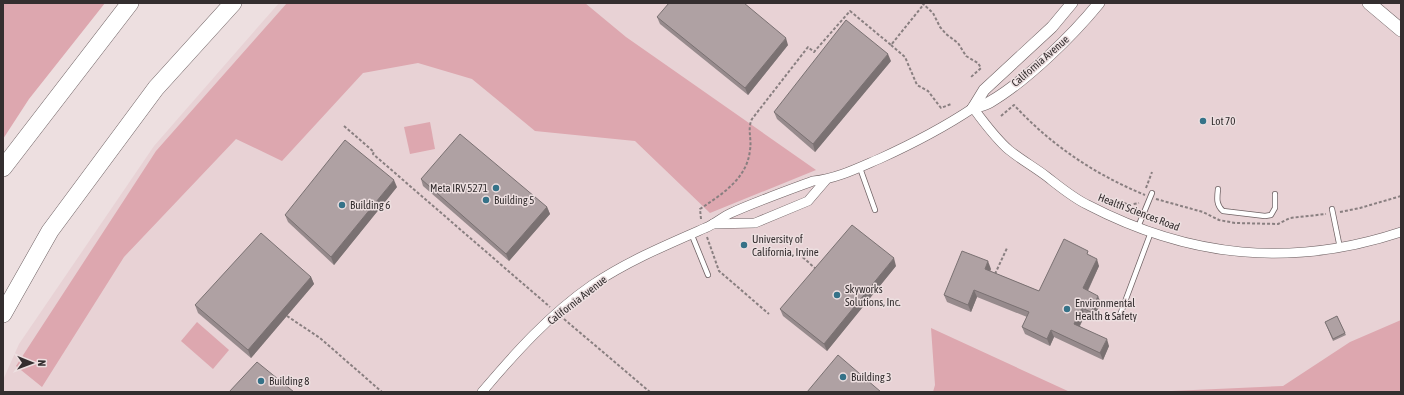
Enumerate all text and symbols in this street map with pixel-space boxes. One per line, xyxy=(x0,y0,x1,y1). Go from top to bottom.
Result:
street label: California Avenue xyxy=(1009,33,1071,89)
place label: Lot 70 xyxy=(1211,115,1235,127)
marker: Lot 70 xyxy=(1198,116,1208,126)
place label: Meta IRV 5271 xyxy=(430,182,488,194)
marker: Meta IRV 5271 xyxy=(491,183,501,193)
street label: Health Sciences Road xyxy=(1097,191,1181,233)
place label: Building 5 xyxy=(494,194,534,206)
marker: Building 5 xyxy=(481,195,491,205)
place label: Building 6 xyxy=(350,199,390,211)
marker: Building 6 xyxy=(337,200,347,210)
place label: University of California, Irvine xyxy=(752,233,819,258)
marker: University of California, Irvine xyxy=(739,240,749,250)
street label: California Avenue xyxy=(545,273,609,327)
place label: Skyworks Solutions, Inc. xyxy=(845,283,901,308)
marker: Skyworks Solutions, Inc. xyxy=(832,290,842,300)
place label: Environmental Health & Safety xyxy=(1075,297,1138,322)
marker: Environmental Health & Safety xyxy=(1062,304,1072,314)
north arrow xyxy=(12,343,52,383)
text: N xyxy=(36,360,48,367)
place label: Building 3 xyxy=(851,371,891,383)
marker: Building 3 xyxy=(838,372,848,382)
place label: Building 8 xyxy=(269,375,309,387)
marker: Building 8 xyxy=(256,376,266,386)

